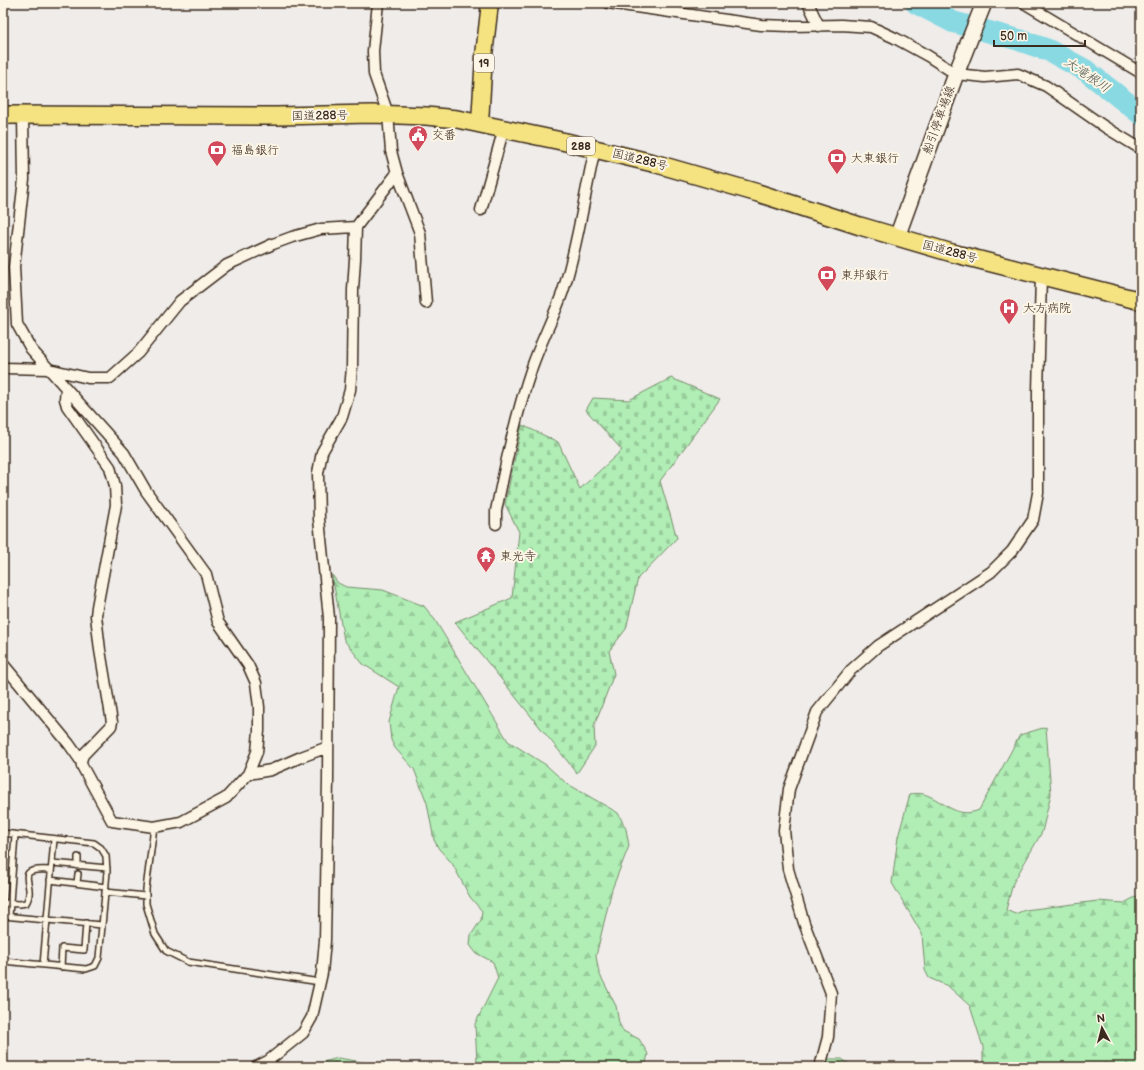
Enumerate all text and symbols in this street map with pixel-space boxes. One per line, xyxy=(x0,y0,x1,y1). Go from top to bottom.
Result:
scale bar xyxy=(994,22,1085,48)
text: 50 m xyxy=(1000,29,1027,44)
road number: 19 xyxy=(474,54,494,72)
water label: 大滝根川 xyxy=(1061,54,1113,96)
street label: 船引停車場線 xyxy=(920,84,958,156)
street label: 国道288号 xyxy=(291,108,349,124)
public building icon: 交番 xyxy=(407,124,429,152)
place label: 交番 xyxy=(432,128,456,143)
road number: 288 xyxy=(567,137,595,155)
bank icon: 福島銀行 xyxy=(206,139,228,167)
place label: 福島銀行 xyxy=(231,143,279,158)
street label: 国道288号 xyxy=(610,146,670,174)
bank icon: 大東銀行 xyxy=(826,147,848,175)
place label: 大東銀行 xyxy=(851,151,899,166)
street label: 国道288号 xyxy=(920,237,980,267)
bank icon: 東邦銀行 xyxy=(816,264,838,292)
place label: 東邦銀行 xyxy=(841,268,889,283)
hospital icon: 大方病院 xyxy=(998,297,1020,325)
place label: 大方病院 xyxy=(1023,301,1071,316)
temple icon: 東光寺 xyxy=(475,545,497,573)
place label: 東光寺 xyxy=(500,549,536,564)
north arrow xyxy=(1082,1008,1122,1048)
text: N xyxy=(1096,1012,1106,1026)

